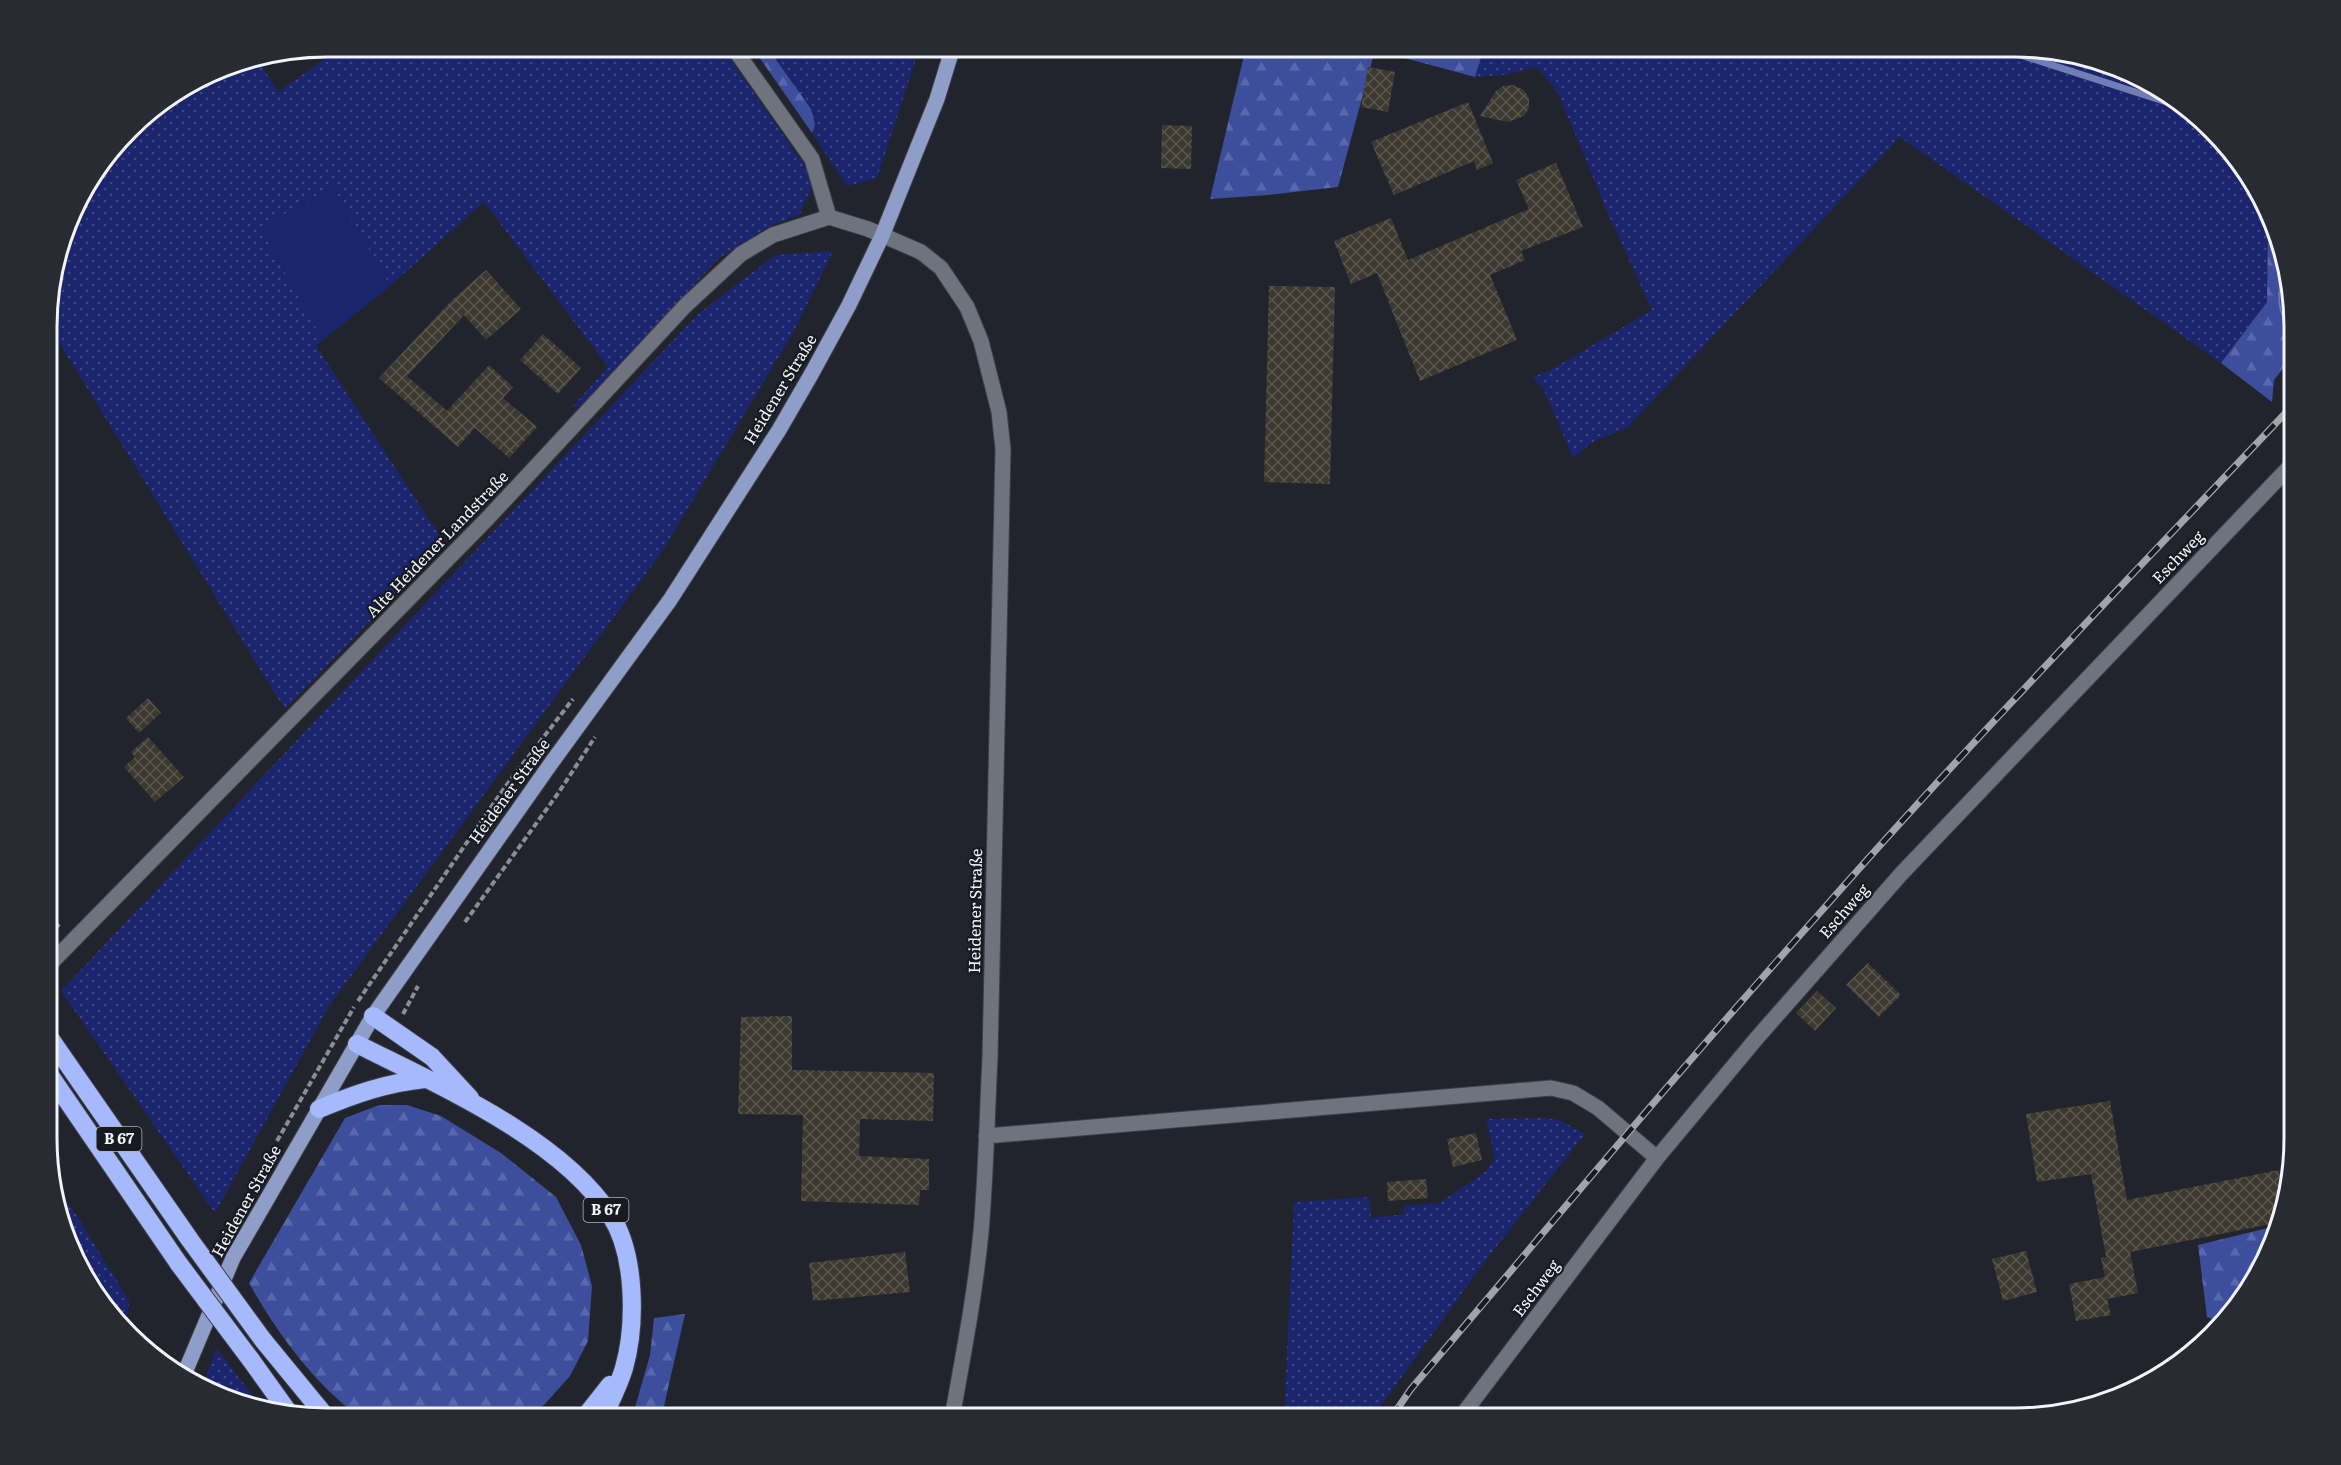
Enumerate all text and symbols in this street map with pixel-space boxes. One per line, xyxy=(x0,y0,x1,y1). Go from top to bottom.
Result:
street label: Heidener Straße xyxy=(737,329,822,448)
street label: Alte Heidener Landstraße xyxy=(359,464,513,622)
street label: Eschweg xyxy=(2146,524,2209,588)
street label: Heidener Straße xyxy=(462,733,555,848)
street label: Heidener Straße xyxy=(961,848,987,974)
street label: Eschweg xyxy=(1813,877,1874,943)
road number: B 67 xyxy=(96,1127,142,1151)
street label: Heidener Straße xyxy=(204,1140,286,1261)
road number: B 67 xyxy=(584,1198,628,1222)
street label: Eschweg xyxy=(1506,1254,1565,1321)

